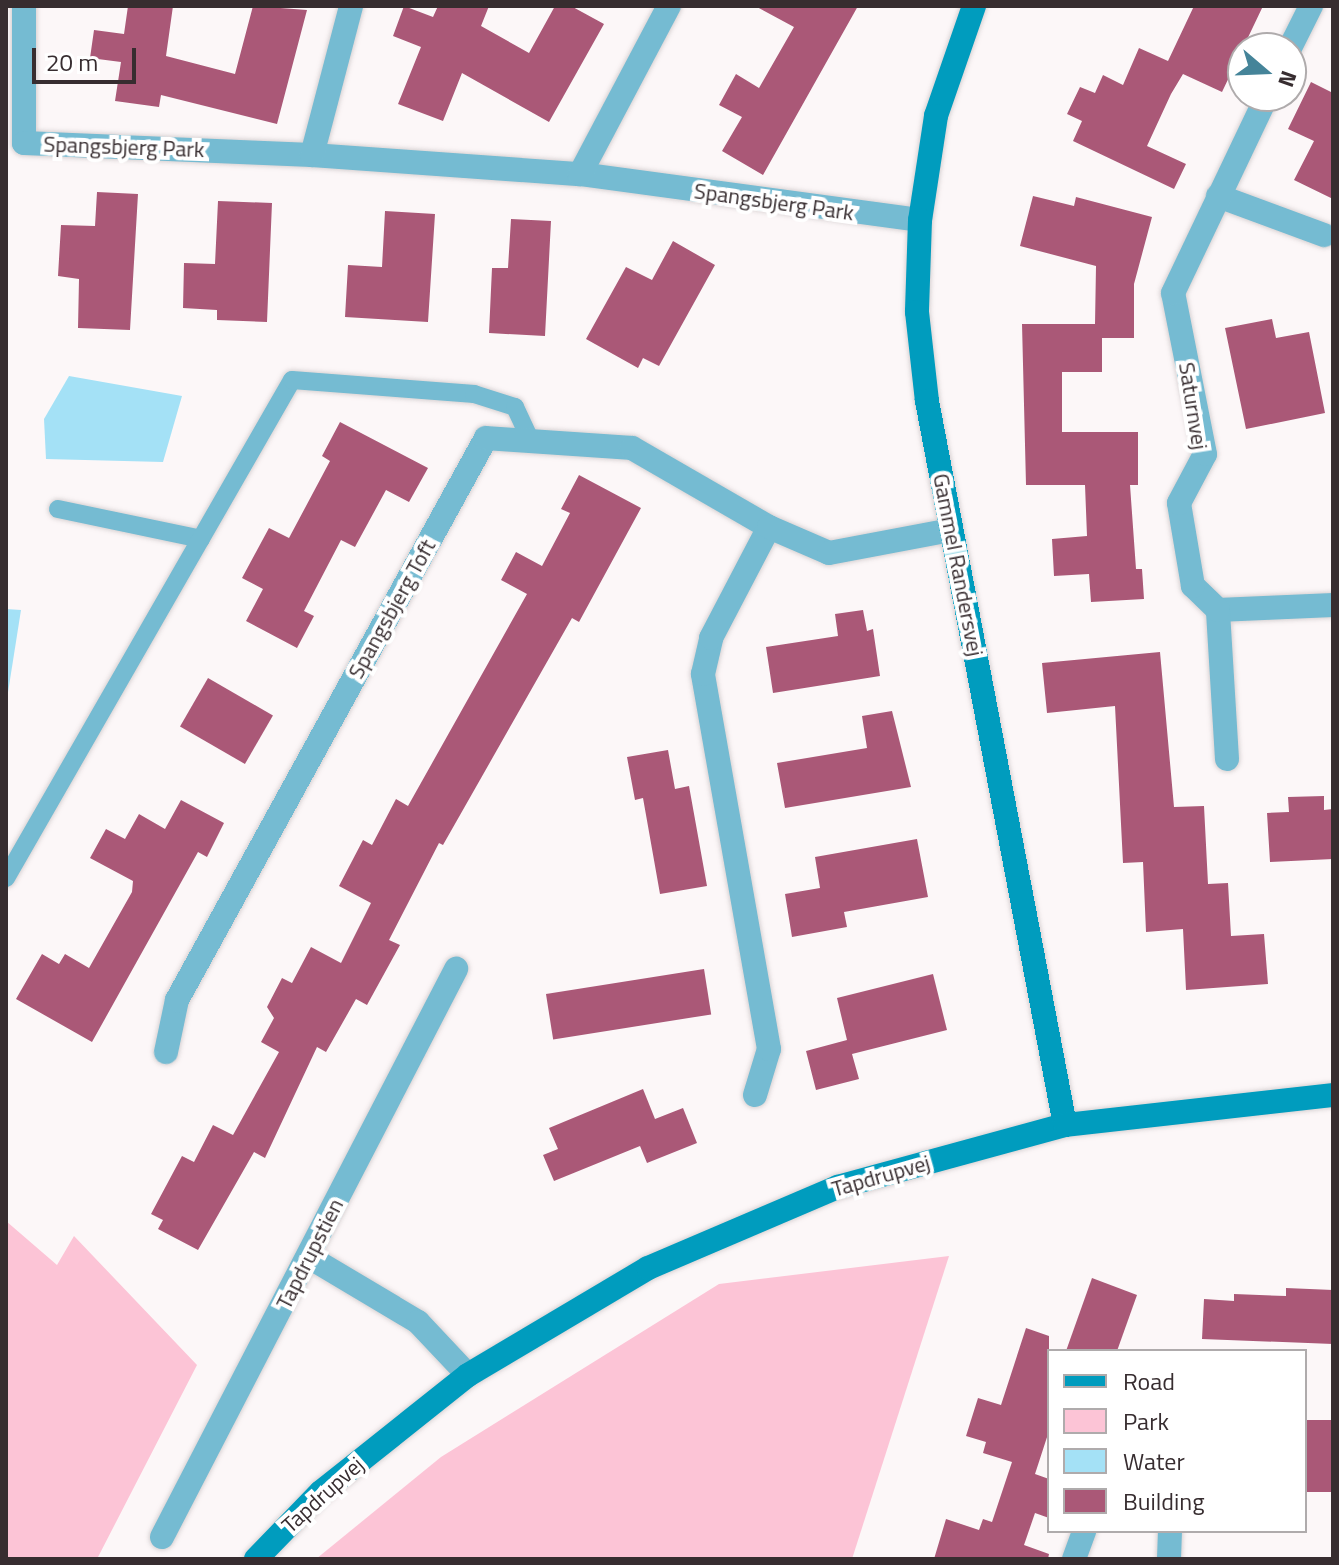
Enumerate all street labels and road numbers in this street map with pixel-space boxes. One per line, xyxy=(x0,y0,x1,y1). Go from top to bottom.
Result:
street label: Spangsbjerg Park xyxy=(43,131,205,163)
street label: Spangsbjerg Park xyxy=(692,178,856,226)
street label: Saturnvej xyxy=(1173,360,1213,452)
street label: Gammel Randersvej xyxy=(927,471,989,659)
street label: Spangsbjerg Toft xyxy=(343,535,441,683)
street label: Tapdrupvej xyxy=(829,1149,933,1203)
street label: Tapdrupstien xyxy=(271,1194,349,1314)
street label: Tapdrupvej xyxy=(277,1451,369,1539)

